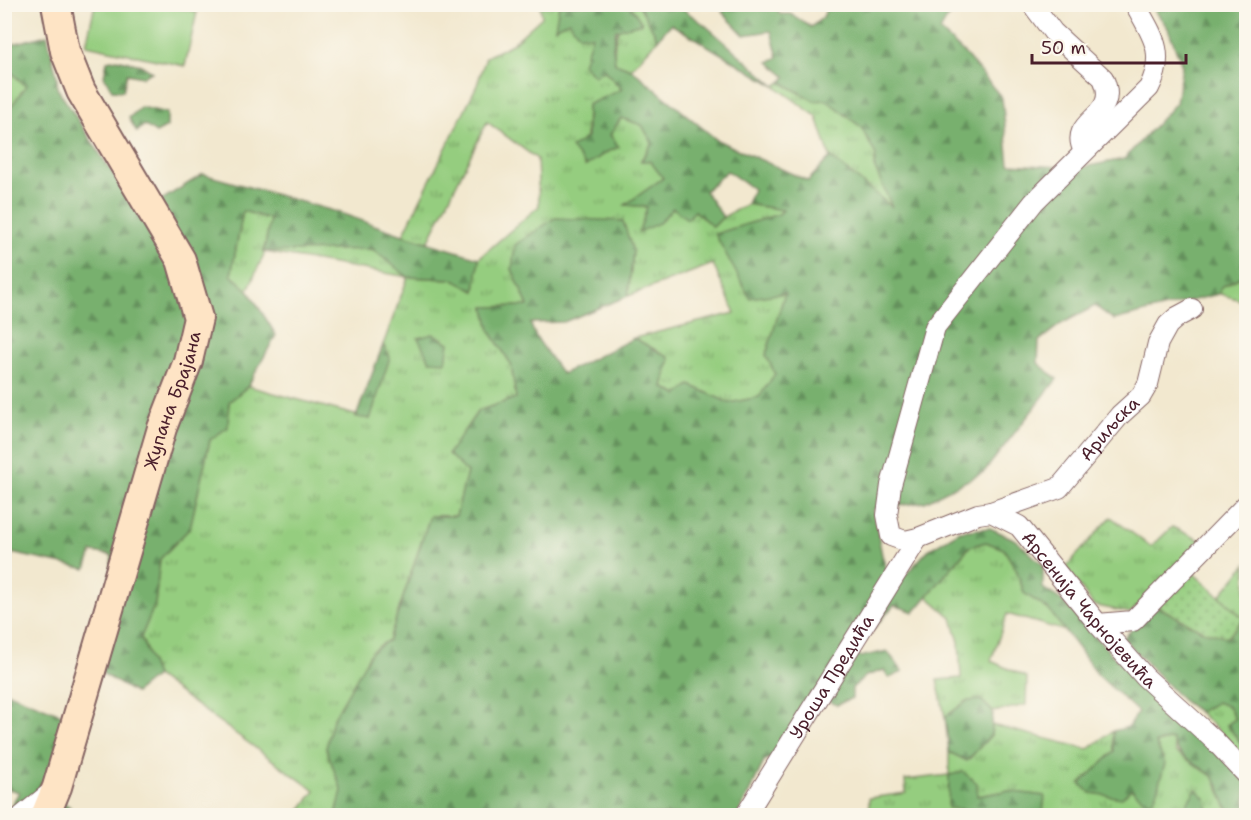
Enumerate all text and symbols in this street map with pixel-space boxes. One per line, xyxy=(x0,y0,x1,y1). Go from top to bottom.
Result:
scale bar xyxy=(1032,27,1186,65)
text: 50 m xyxy=(1041,36,1086,60)
street label: Жупана Брајана xyxy=(138,329,207,473)
street label: Ариљска xyxy=(1074,391,1145,466)
street label: Арсенија Чарнојевића xyxy=(1016,526,1162,694)
street label: Уроша Предића xyxy=(784,610,879,743)

